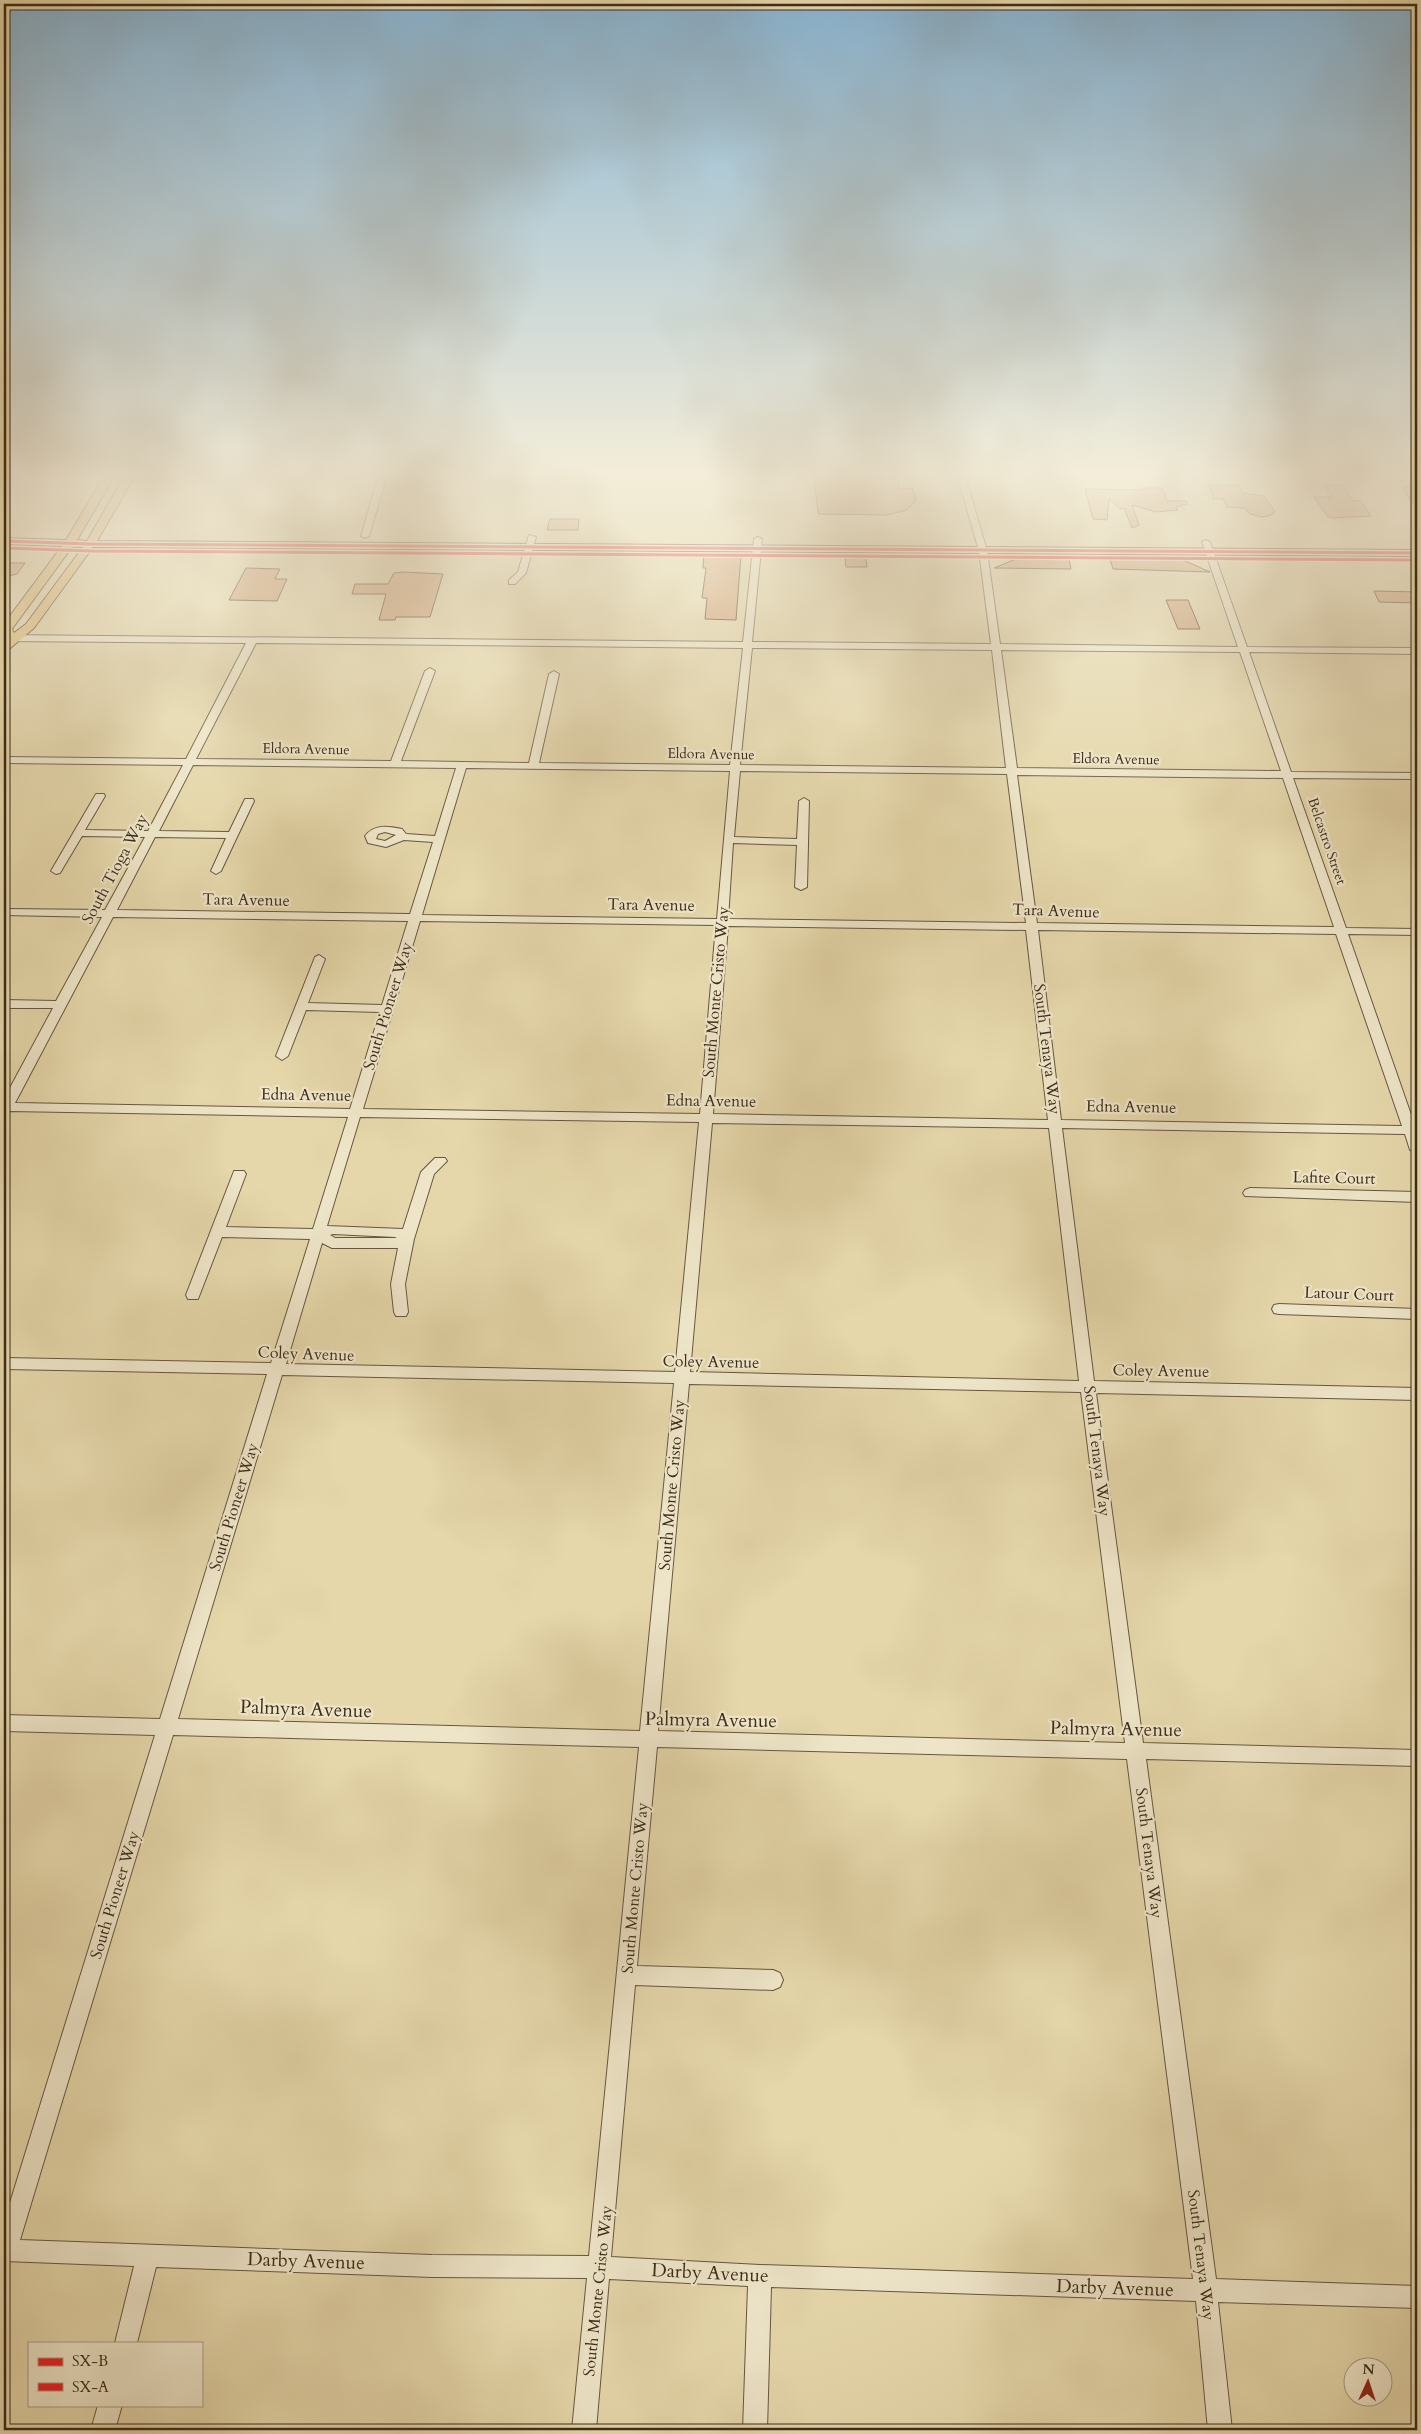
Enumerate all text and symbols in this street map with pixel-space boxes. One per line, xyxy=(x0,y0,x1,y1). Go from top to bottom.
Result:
street label: Eldora Avenue xyxy=(262,739,350,759)
street label: Eldora Avenue xyxy=(667,744,755,764)
street label: Eldora Avenue xyxy=(1072,749,1160,769)
street label: Belcastro Street xyxy=(1303,795,1351,888)
street label: South Tioga Way xyxy=(77,810,154,928)
street label: Tara Avenue xyxy=(202,888,290,912)
street label: Tara Avenue xyxy=(607,893,695,917)
street label: Tara Avenue xyxy=(1012,898,1100,924)
street label: South Monte Cristo Way xyxy=(698,905,734,1079)
street label: South Pioneer Way xyxy=(358,939,418,1073)
street label: South Tenaya Way xyxy=(1028,983,1066,1116)
street label: Edna Avenue xyxy=(261,1083,351,1107)
street label: Edna Avenue xyxy=(666,1089,756,1113)
street label: Edna Avenue xyxy=(1086,1095,1176,1119)
street label: Lafite Court xyxy=(1292,1166,1376,1190)
street label: Latour Court xyxy=(1304,1281,1394,1307)
street label: Coley Avenue xyxy=(257,1341,355,1367)
street label: Coley Avenue xyxy=(662,1350,760,1374)
street label: Coley Avenue xyxy=(1112,1359,1210,1383)
street label: South Tenaya Way xyxy=(1078,1385,1116,1518)
street label: South Monte Cristo Way xyxy=(654,1398,690,1572)
street label: South Pioneer Way xyxy=(204,1440,264,1574)
street label: Palmyra Avenue xyxy=(239,1694,373,1724)
street label: Palmyra Avenue xyxy=(645,1706,777,1734)
street label: Palmyra Avenue xyxy=(1050,1715,1182,1743)
street label: South Tenaya Way xyxy=(1130,1787,1168,1920)
street label: South Monte Cristo Way xyxy=(617,1801,653,1975)
street label: South Pioneer Way xyxy=(85,1828,145,1962)
street label: South Tenaya Way xyxy=(1182,2189,1220,2322)
street label: South Monte Cristo Way xyxy=(578,2204,618,2378)
street label: Darby Avenue xyxy=(247,2246,365,2276)
street label: Darby Avenue xyxy=(651,2257,769,2289)
street label: Darby Avenue xyxy=(1056,2273,1174,2303)
legend xyxy=(28,2342,202,2406)
text: SX-B xyxy=(72,2351,108,2371)
north arrow xyxy=(1344,2356,1394,2406)
text: N xyxy=(1362,2360,1375,2379)
text: SX-A xyxy=(72,2377,109,2397)

